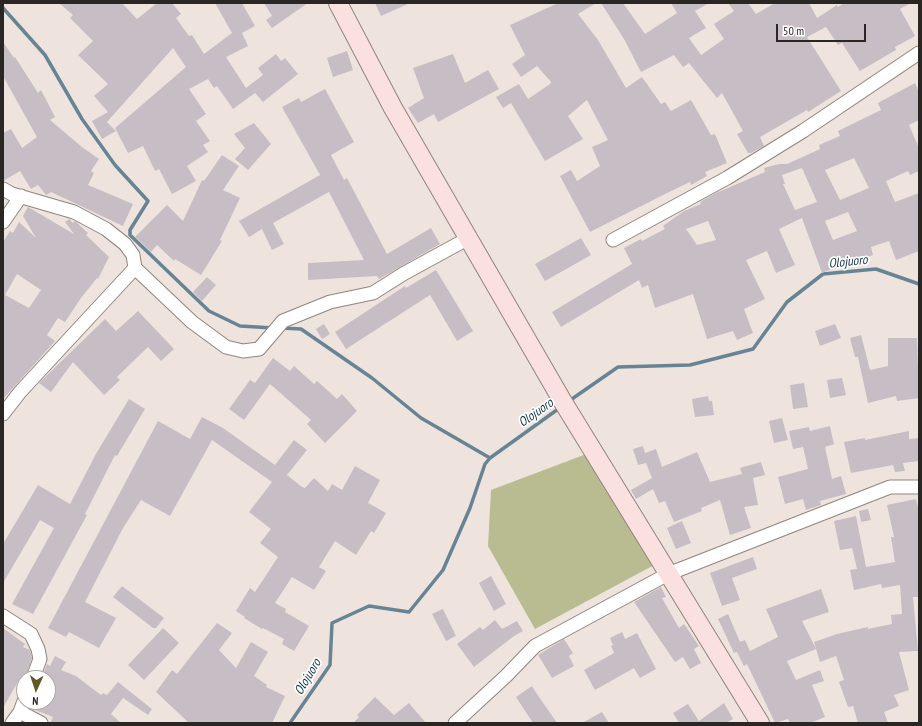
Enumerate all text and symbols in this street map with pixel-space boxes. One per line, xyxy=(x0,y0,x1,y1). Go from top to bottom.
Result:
scale bar xyxy=(778,16,868,42)
text: 50 m xyxy=(783,23,804,38)
water label: Olojuoro xyxy=(828,252,868,272)
water label: Olojuoro xyxy=(516,395,556,431)
water label: Olojuoro xyxy=(291,656,325,698)
north arrow xyxy=(16,670,56,710)
text: N xyxy=(32,694,39,708)

